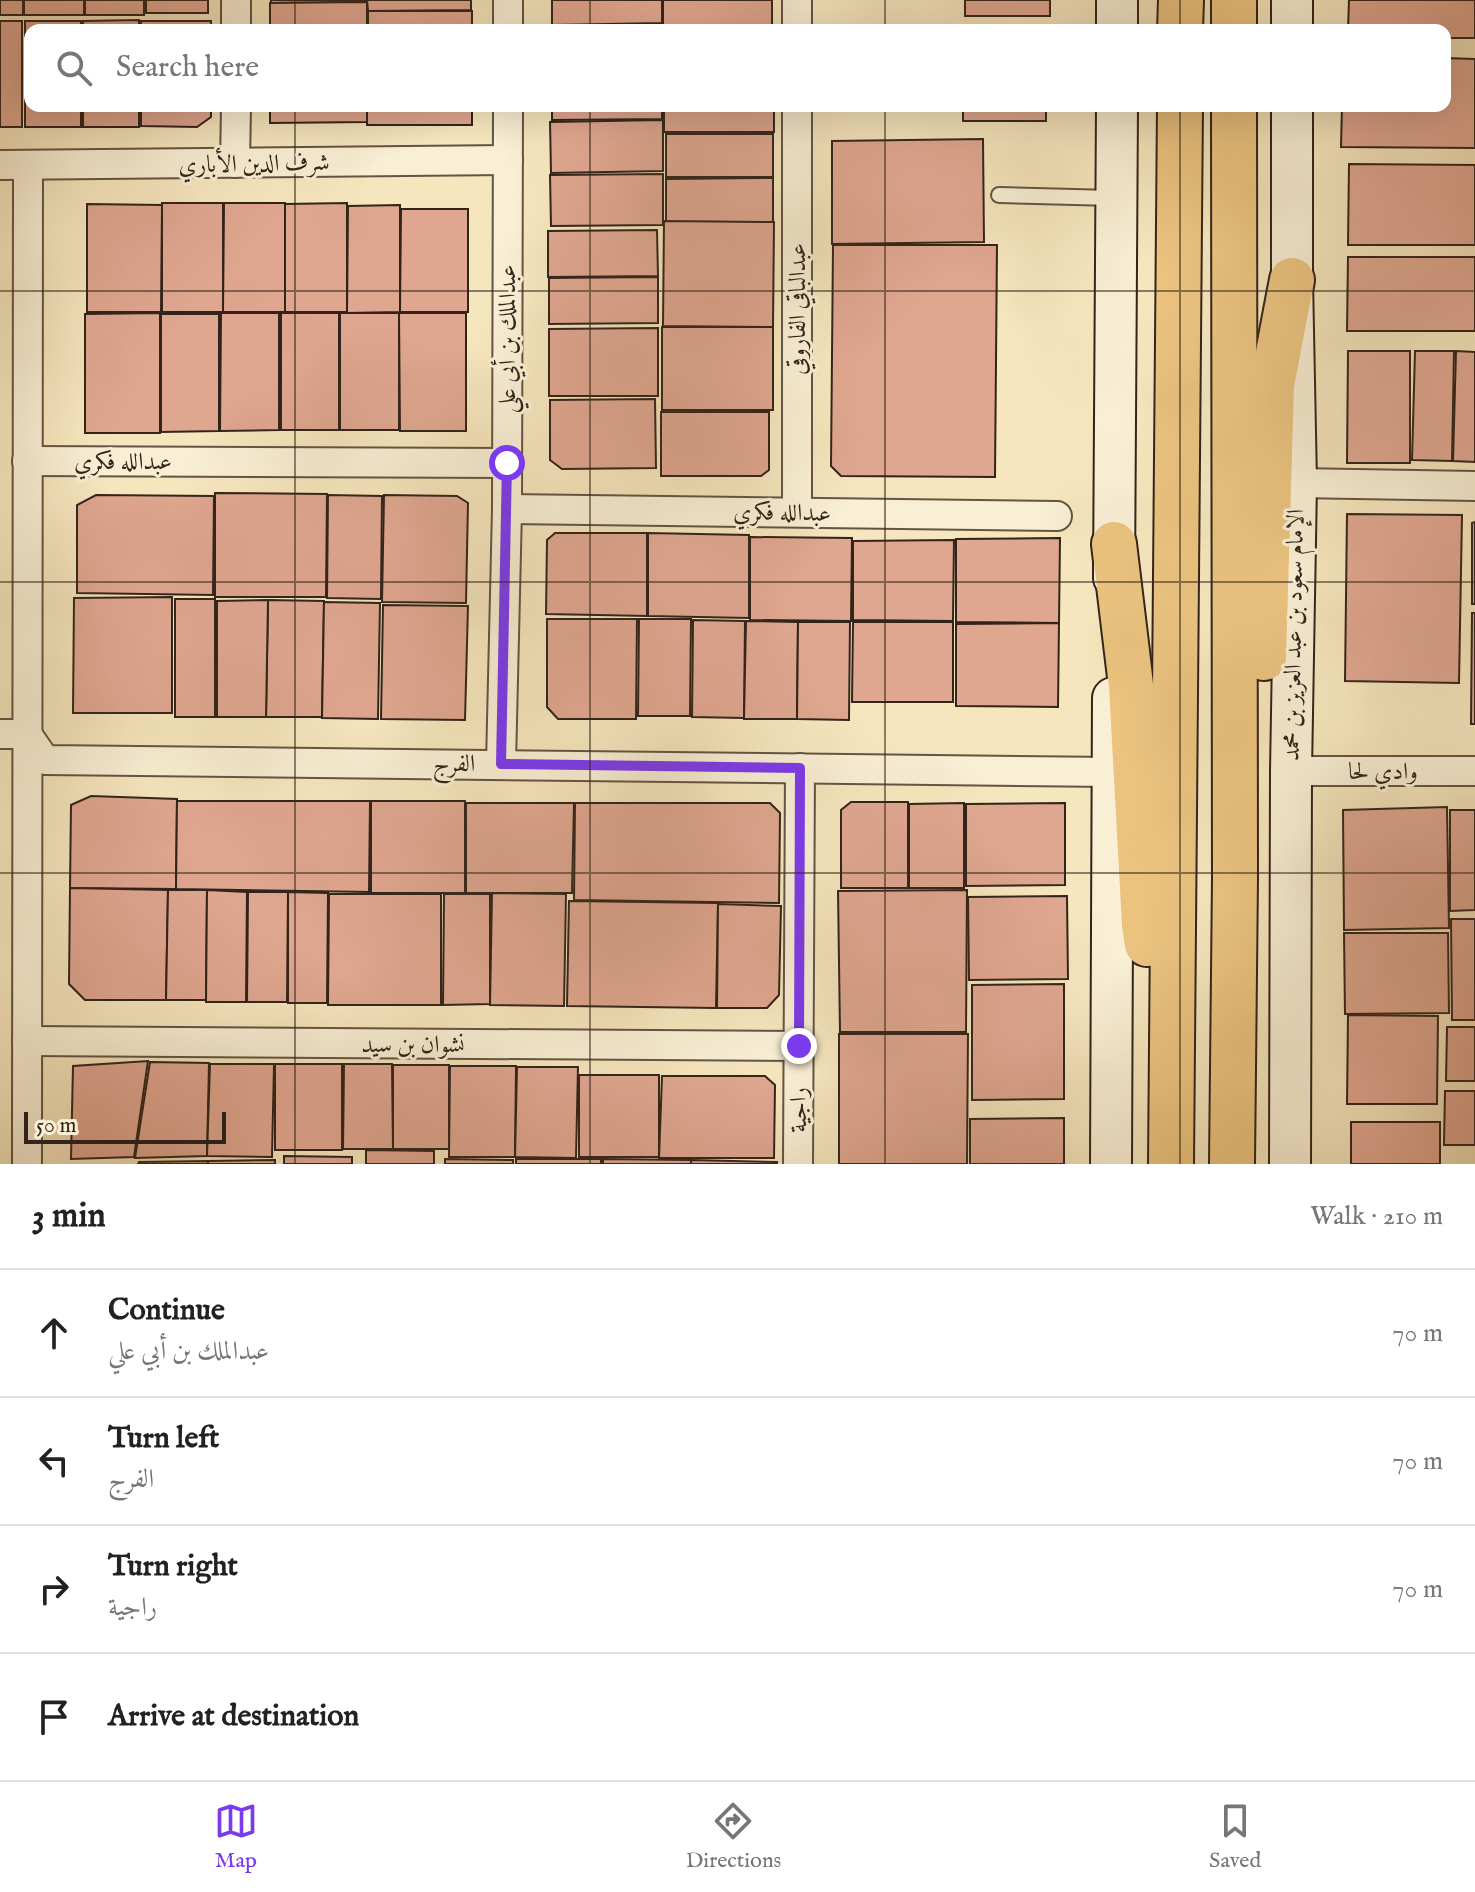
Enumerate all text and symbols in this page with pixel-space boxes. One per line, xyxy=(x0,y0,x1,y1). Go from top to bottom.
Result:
search box xyxy=(24,24,1451,112)
icon: search xyxy=(52,46,96,90)
text: Search here xyxy=(116,49,259,87)
street label: شرف الدين الأباري xyxy=(178,146,330,183)
street label: عبدالباقي الفاروقي xyxy=(783,243,816,375)
street label: عبدالملك بن أبي علي xyxy=(490,265,530,413)
route start xyxy=(489,445,525,481)
street label: عبدالله فكري xyxy=(74,447,172,480)
street label: عبدالله فكري xyxy=(733,497,831,532)
street label: الإمام سعود بن عبد العزيز بن محمد xyxy=(1277,509,1316,762)
street label: الفرج xyxy=(433,749,475,784)
street label: وادي لحا xyxy=(1348,757,1418,790)
route end xyxy=(781,1028,817,1064)
street label: نشوان بن سيد xyxy=(361,1030,465,1061)
street label: راجية xyxy=(784,1087,815,1133)
scale bar xyxy=(24,1108,226,1144)
text: 50 m xyxy=(36,1112,77,1140)
text: 3 min xyxy=(32,1195,106,1238)
text: Walk · 210 m xyxy=(1310,1200,1443,1233)
text: Continue xyxy=(108,1292,225,1330)
icon: ahead xyxy=(32,1311,76,1355)
text: 70 m xyxy=(1392,1317,1443,1350)
text: عبدالملك بن أبي علي xyxy=(108,1335,269,1368)
text: Turn left xyxy=(108,1420,219,1458)
icon: left xyxy=(32,1439,76,1483)
text: 70 m xyxy=(1392,1445,1443,1478)
text: الفرج xyxy=(108,1463,154,1496)
text: Turn right xyxy=(108,1548,238,1586)
icon: right xyxy=(32,1567,76,1611)
text: 70 m xyxy=(1392,1573,1443,1606)
text: راجية xyxy=(108,1591,157,1624)
icon: arrive xyxy=(32,1695,76,1739)
text: Arrive at destination xyxy=(108,1698,359,1736)
tab: Map xyxy=(214,1799,258,1875)
tab: Directions xyxy=(686,1799,781,1875)
tab: Saved xyxy=(1209,1799,1261,1875)

